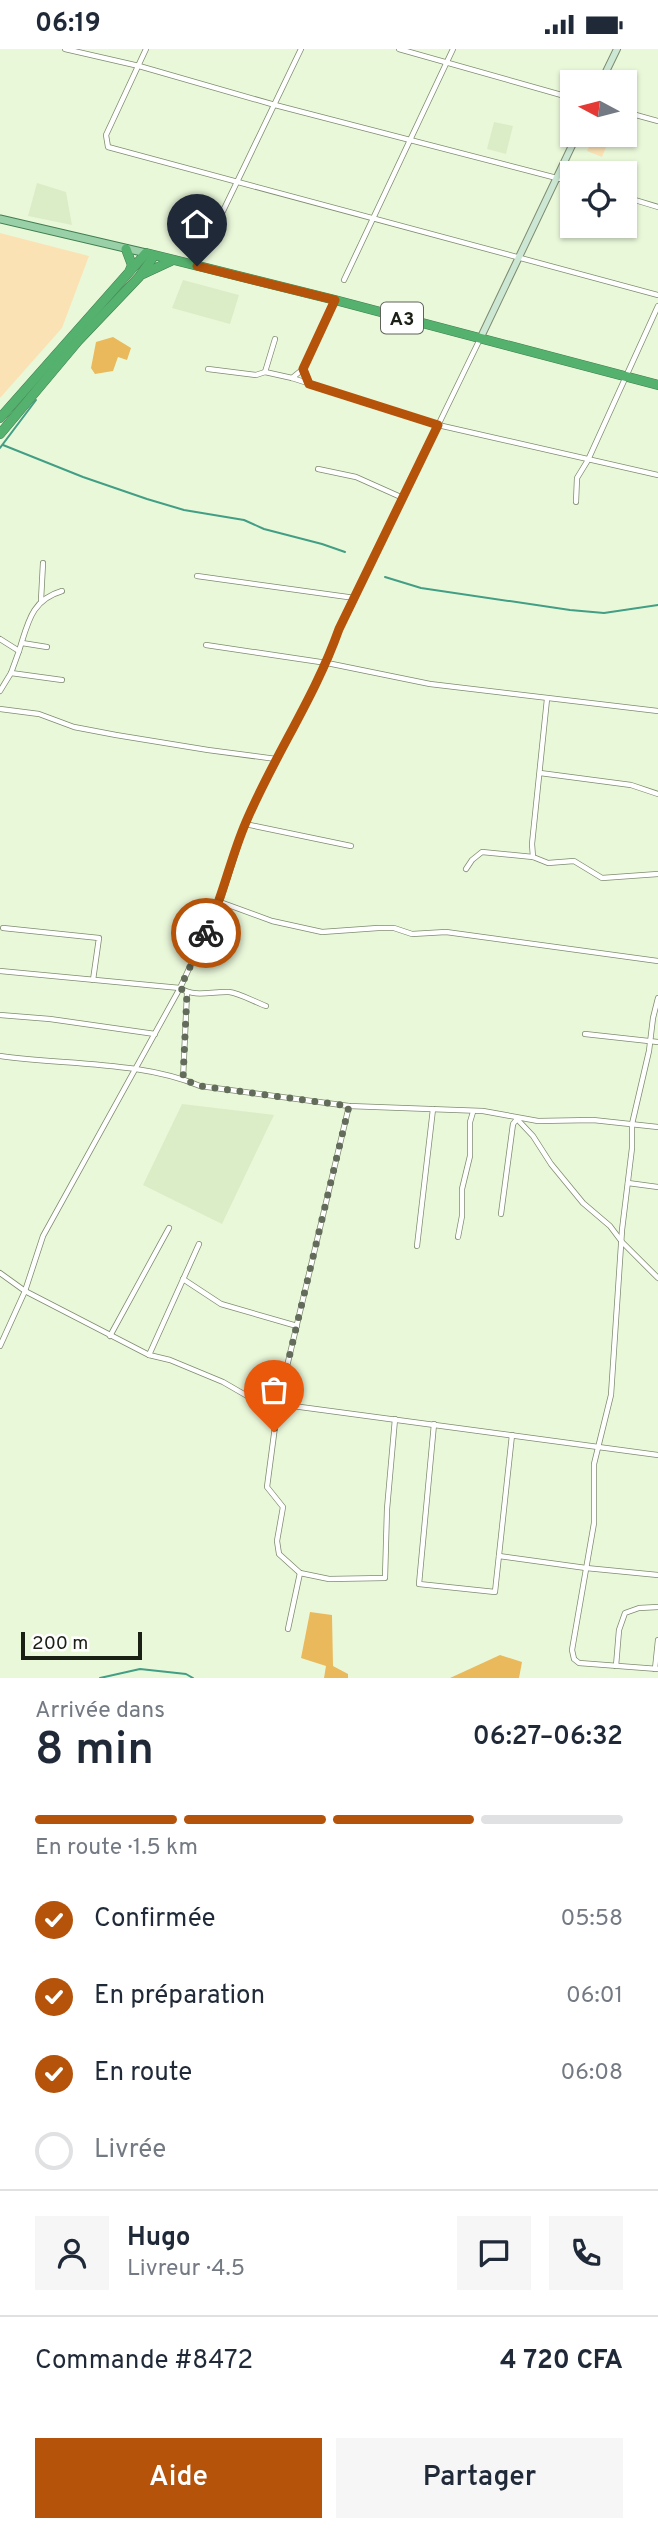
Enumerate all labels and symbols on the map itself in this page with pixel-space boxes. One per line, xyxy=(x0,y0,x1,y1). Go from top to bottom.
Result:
north arrow xyxy=(560,70,637,147)
pin xyxy=(167,194,227,266)
road number: A3 xyxy=(381,303,423,333)
courier xyxy=(171,898,241,968)
pin xyxy=(244,1360,304,1432)
scale bar xyxy=(21,1629,142,1661)

